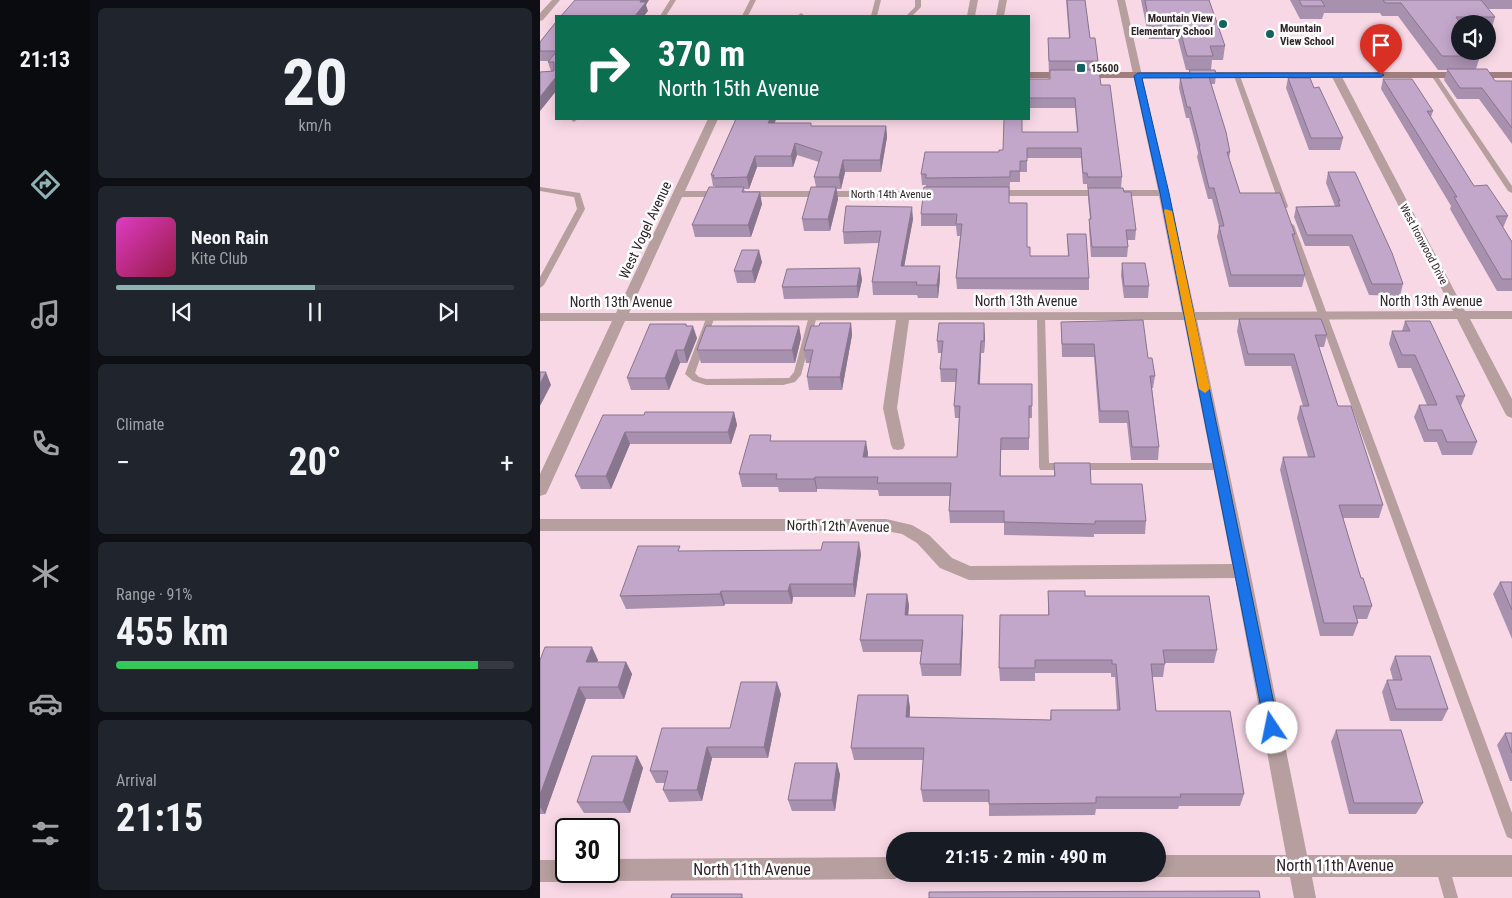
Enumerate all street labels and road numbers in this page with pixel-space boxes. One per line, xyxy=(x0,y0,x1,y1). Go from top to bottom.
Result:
street label: West Vogel Avenue xyxy=(615,178,675,281)
street label: North 14th Avenue xyxy=(851,188,931,201)
street label: West Ironwood Drive xyxy=(1397,202,1450,287)
street label: North 13th Avenue xyxy=(975,293,1078,309)
street label: North 13th Avenue xyxy=(1380,293,1483,309)
street label: North 13th Avenue xyxy=(570,294,673,310)
street label: North 12th Avenue xyxy=(787,517,890,535)
street label: North 11th Avenue xyxy=(1276,856,1394,875)
street label: North 11th Avenue xyxy=(693,860,811,879)

